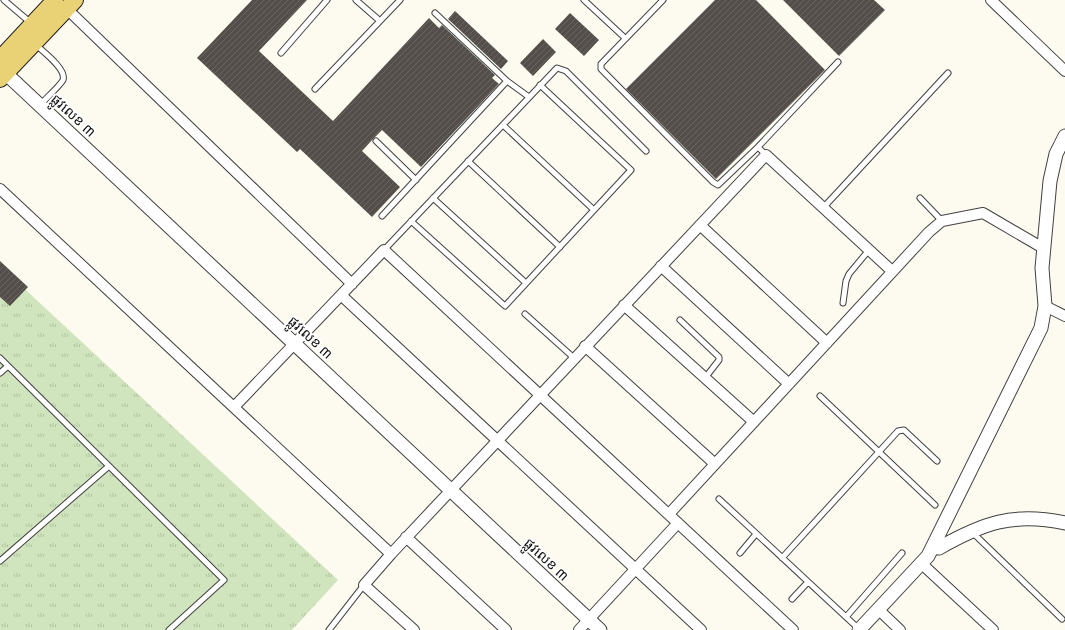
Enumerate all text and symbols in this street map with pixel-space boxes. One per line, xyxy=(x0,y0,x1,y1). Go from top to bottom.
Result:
street label: ផ្លូវលេខ ៣ xyxy=(45,89,101,143)
street label: ផ្លូវលេខ ៣ xyxy=(282,311,338,365)
street label: ផ្លូវលេខ ៣ xyxy=(518,533,574,587)

